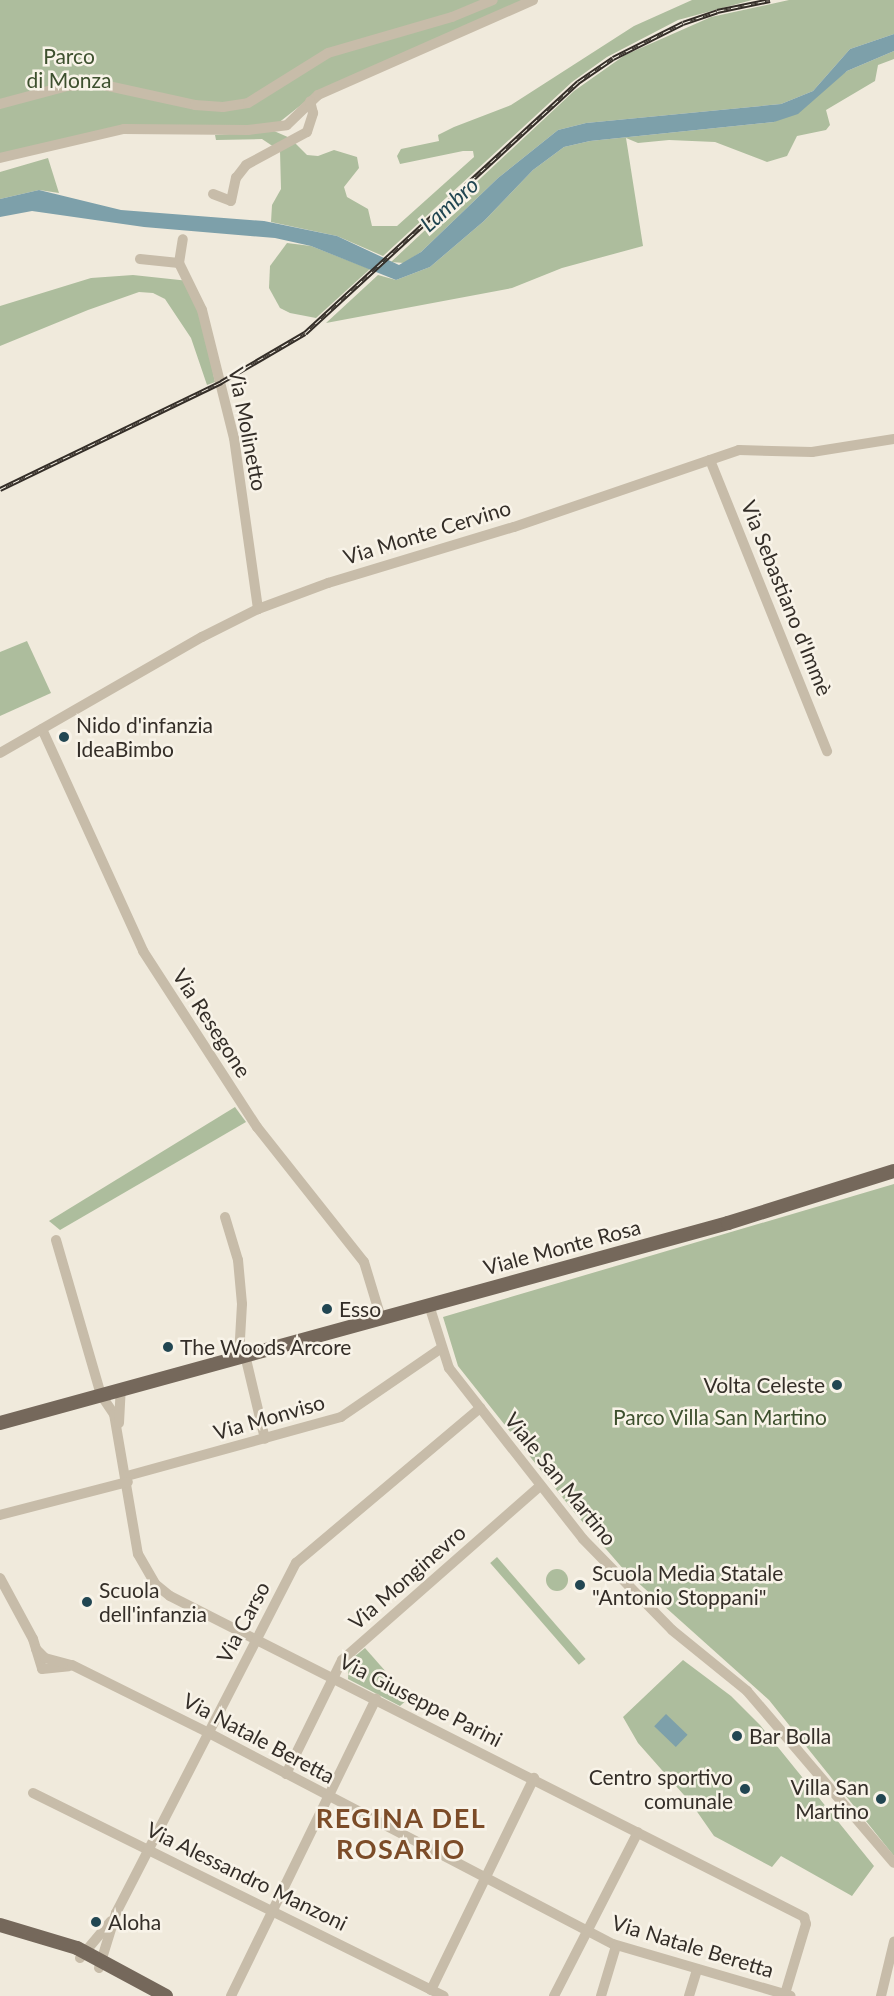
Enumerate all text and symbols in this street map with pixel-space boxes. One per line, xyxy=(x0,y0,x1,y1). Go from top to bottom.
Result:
park label: Parco di Monza xyxy=(27,43,111,93)
water label: Lambro xyxy=(415,171,483,237)
street label: Via Molinetto xyxy=(224,365,272,493)
street label: Via Monte Cervino xyxy=(340,495,514,569)
street label: Via Sebastiano d'Immè xyxy=(736,497,838,699)
place label: Nido d'infanzia IdeaBimbo xyxy=(76,712,213,762)
marker: Nido d'infanzia IdeaBimbo xyxy=(57,730,71,744)
street label: Via Resegone xyxy=(168,964,256,1082)
street label: Viale Monte Rosa xyxy=(481,1214,643,1280)
place label: Esso xyxy=(339,1296,381,1322)
marker: Esso xyxy=(320,1302,334,1316)
place label: The Woods Arcore xyxy=(180,1334,352,1360)
marker: The Woods Arcore xyxy=(161,1340,175,1354)
place label: Volta Celeste xyxy=(704,1372,825,1398)
marker: Volta Celeste xyxy=(830,1378,844,1392)
street label: Via Monviso xyxy=(210,1389,328,1445)
park label: Parco Villa San Martino xyxy=(613,1404,827,1430)
street label: Viale San Martino xyxy=(500,1407,622,1551)
street label: Via Monginevro xyxy=(344,1519,470,1635)
place label: Scuola Media Statale "Antonio Stoppani" xyxy=(592,1560,783,1610)
place label: Scuola dell'infanzia xyxy=(99,1577,207,1627)
street label: Via Carso xyxy=(211,1577,275,1667)
marker: Scuola Media Statale "Antonio Stoppani" xyxy=(573,1578,587,1592)
marker: Scuola dell'infanzia xyxy=(80,1595,94,1609)
street label: Via Giuseppe Parini xyxy=(335,1648,507,1752)
street label: Via Natale Beretta xyxy=(179,1687,339,1789)
place label: Bar Bolla xyxy=(749,1723,832,1749)
marker: Bar Bolla xyxy=(730,1729,744,1743)
place label: Centro sportivo comunale xyxy=(589,1764,733,1814)
place label: Villa San Martino xyxy=(791,1774,869,1824)
marker: Centro sportivo comunale xyxy=(738,1782,752,1796)
marker: Villa San Martino xyxy=(874,1792,888,1806)
district label: REGINA DEL ROSARIO xyxy=(315,1801,487,1864)
street label: Via Alessandro Manzoni xyxy=(142,1816,352,1936)
place label: Aloha xyxy=(108,1909,161,1935)
street label: Via Natale Beretta xyxy=(609,1909,777,1983)
marker: Aloha xyxy=(89,1915,103,1929)

